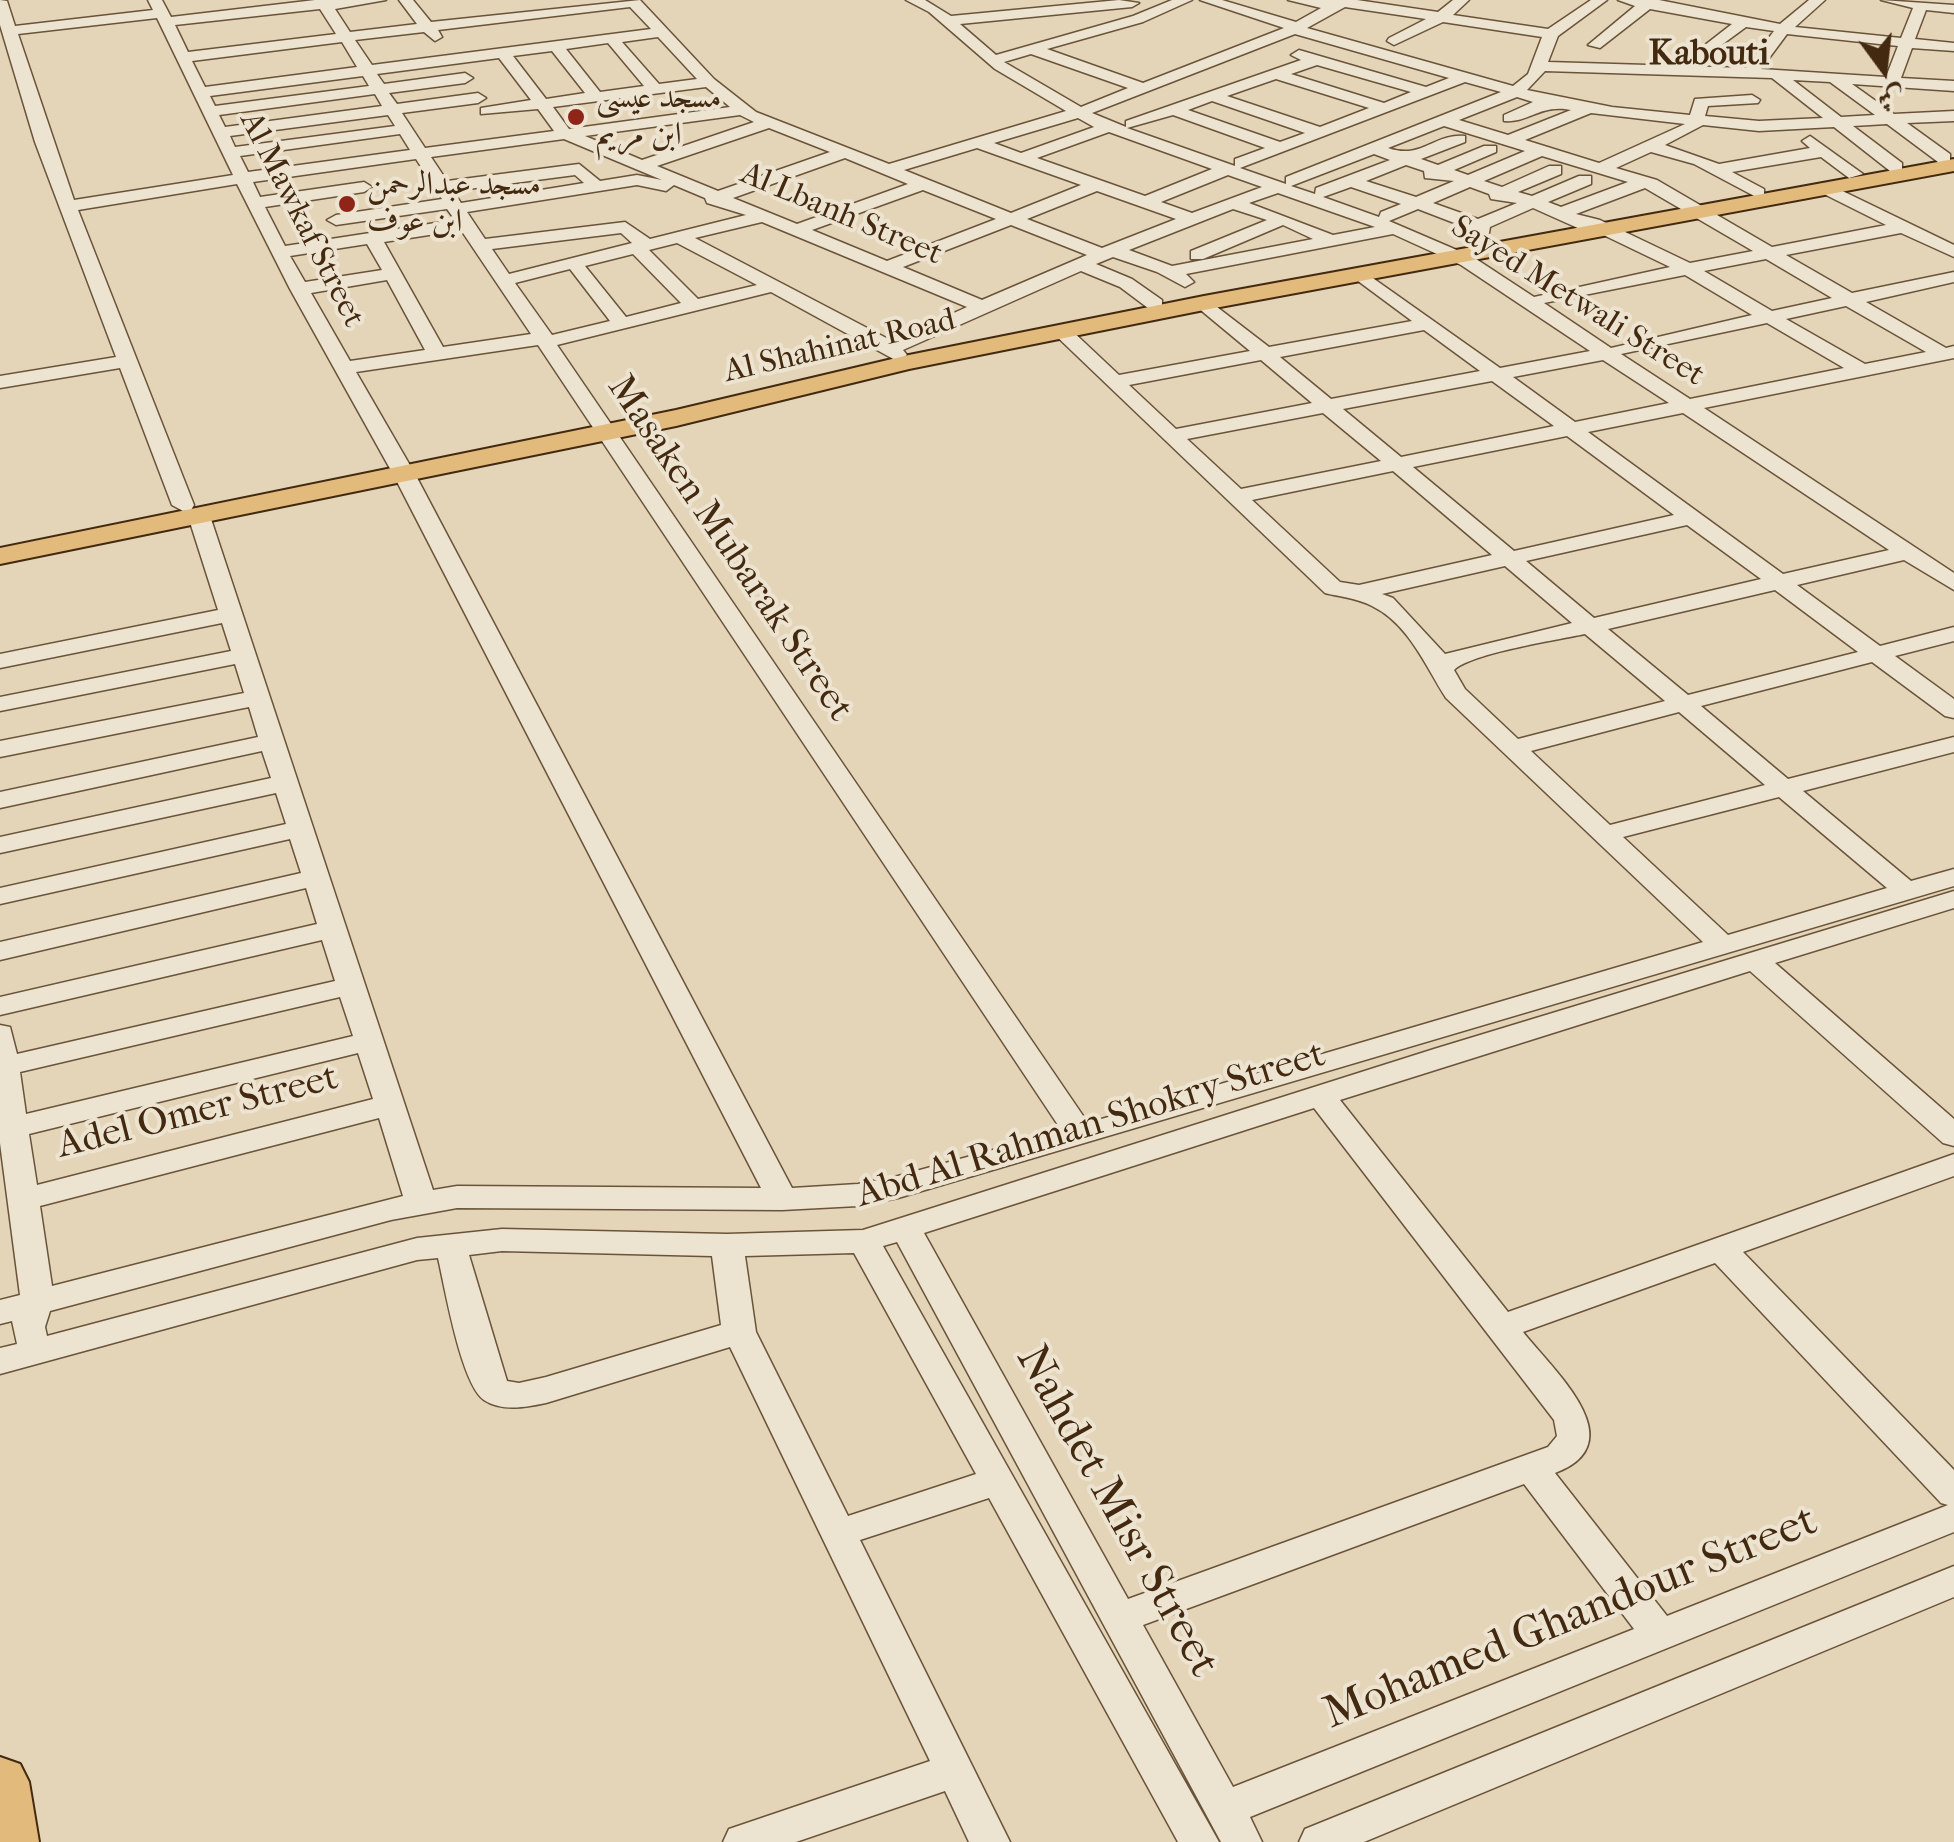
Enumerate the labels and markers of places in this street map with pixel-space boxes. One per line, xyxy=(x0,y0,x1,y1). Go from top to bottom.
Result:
place label: مسجد عيسى ابن مريم xyxy=(596,80,721,155)
marker: مسجد عيسى ابن مريم xyxy=(565,106,587,128)
place label: مسجد عبدالرحمن ابن عوف xyxy=(367,167,541,242)
marker: مسجد عبدالرحمن ابن عوف xyxy=(336,193,358,215)

